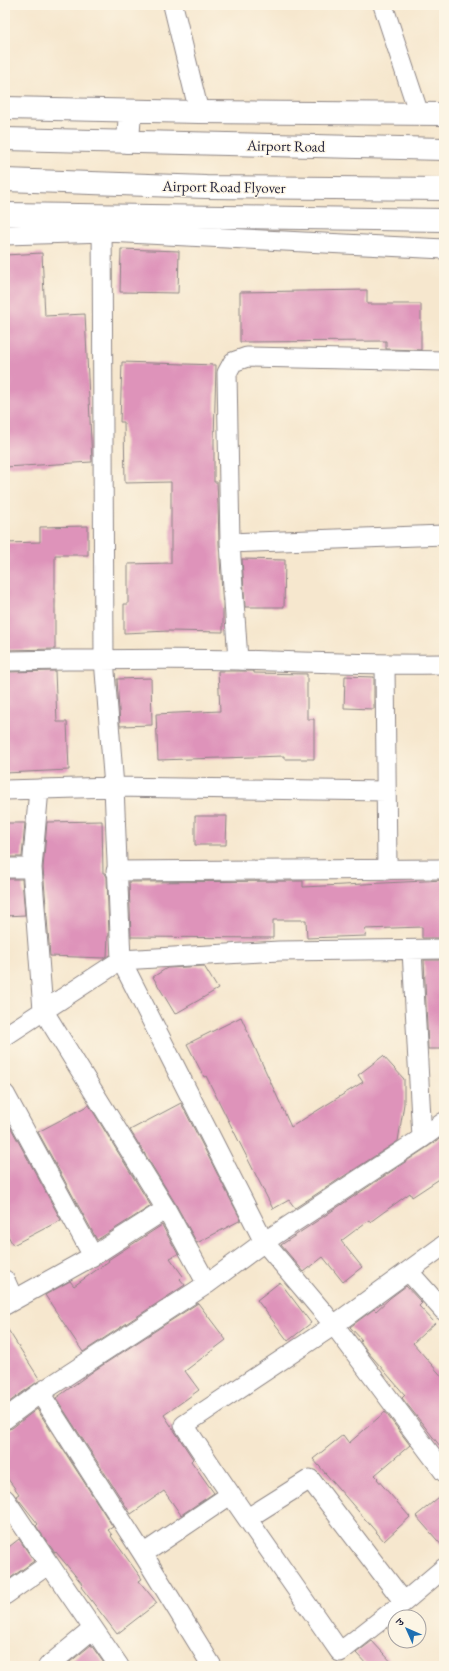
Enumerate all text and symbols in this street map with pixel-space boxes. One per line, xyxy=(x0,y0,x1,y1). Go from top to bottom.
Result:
street label: Airport Road xyxy=(246,135,326,156)
street label: Airport Road Flyover xyxy=(161,176,286,197)
north arrow xyxy=(387,1609,427,1649)
text: उ xyxy=(392,1614,408,1630)

